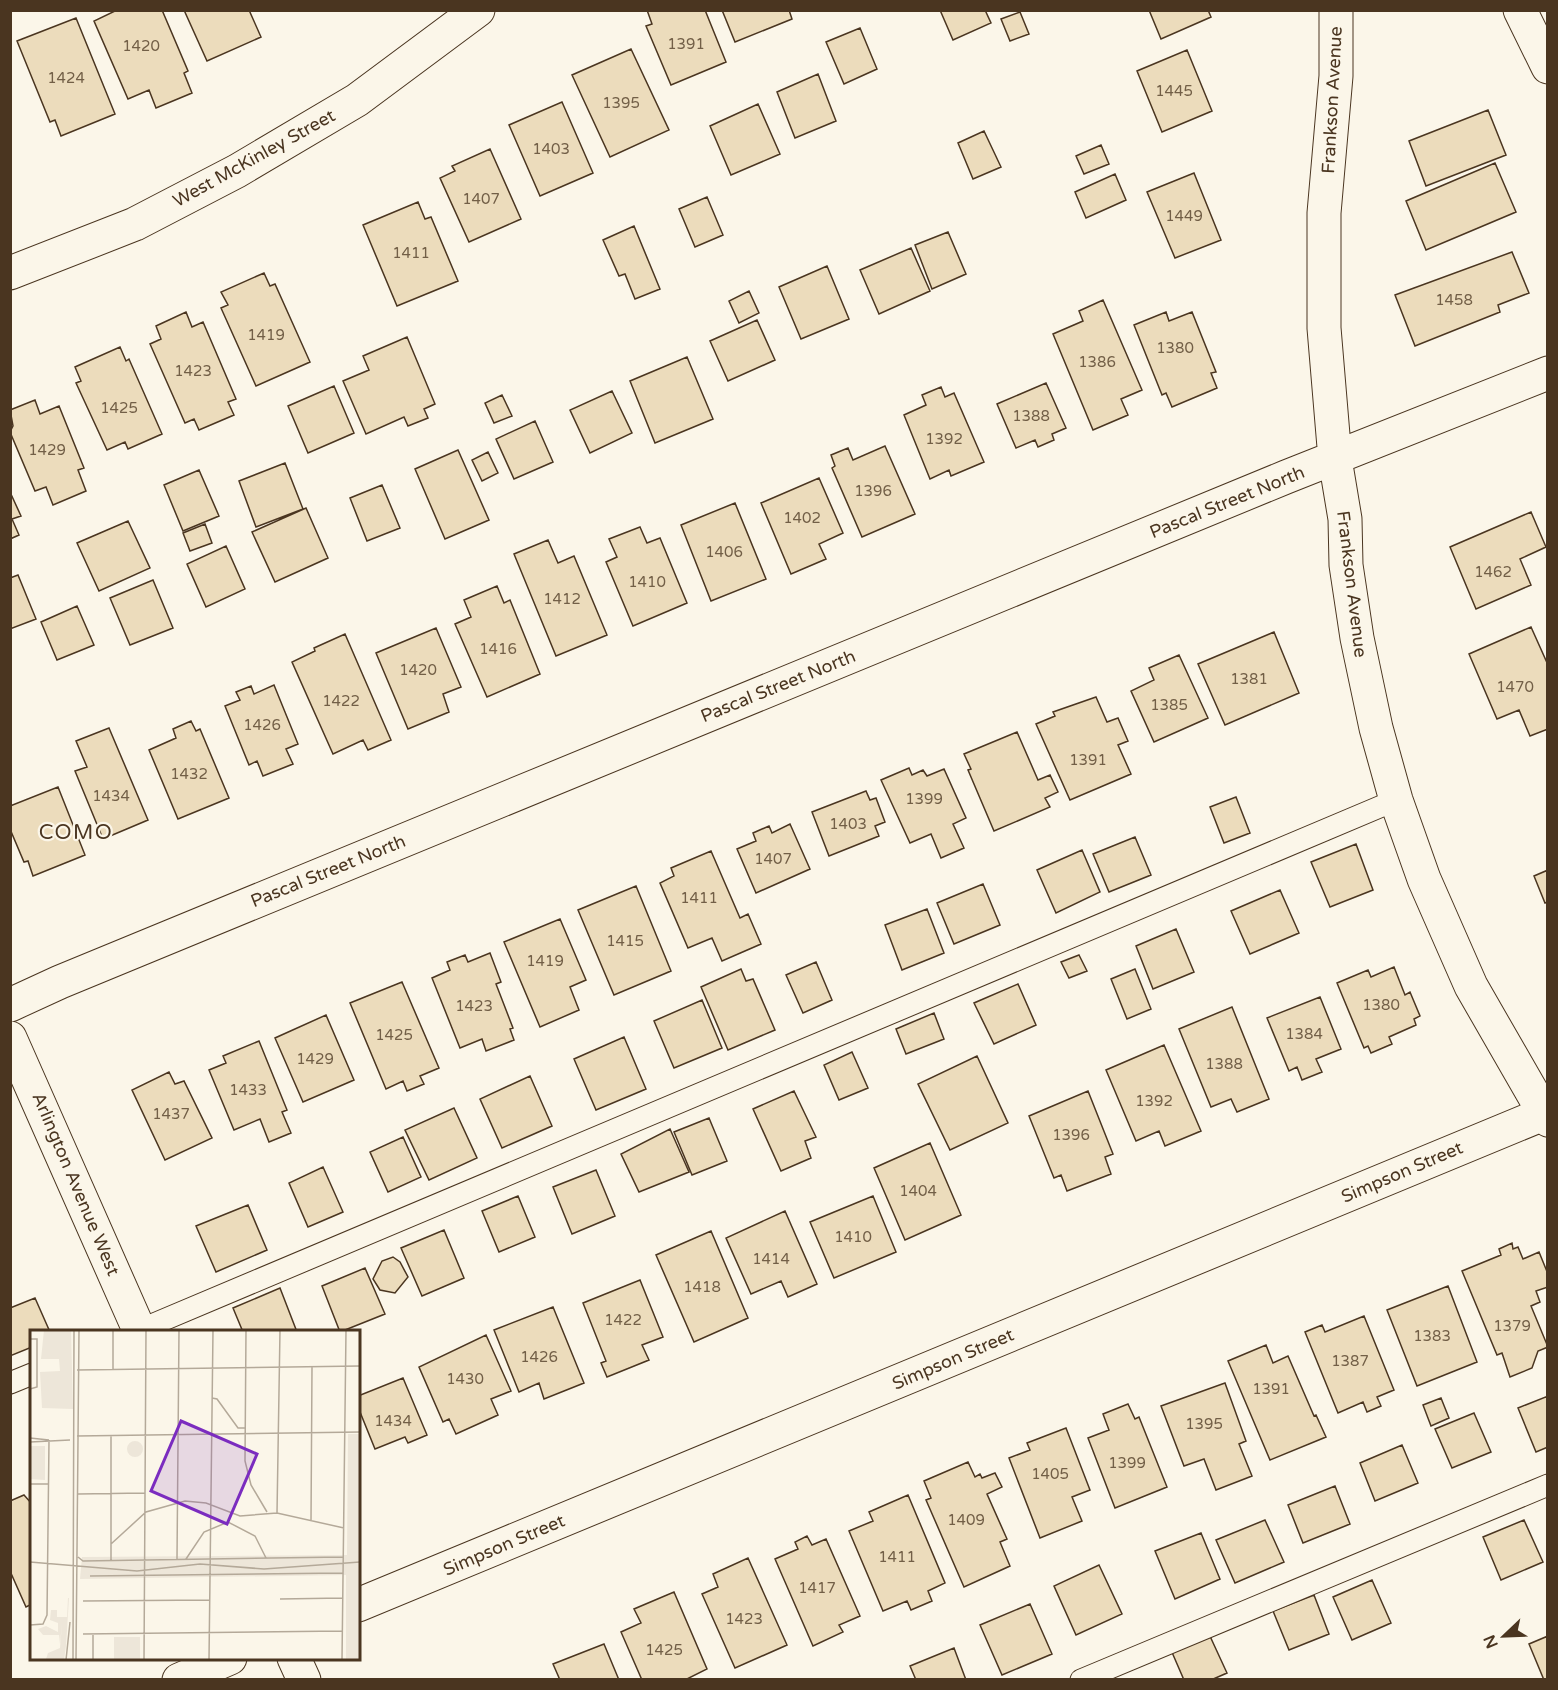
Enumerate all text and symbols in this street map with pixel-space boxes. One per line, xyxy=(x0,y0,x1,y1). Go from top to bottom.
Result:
street label: Frankson Avenue xyxy=(1317,26,1347,174)
house number: 1391 xyxy=(667,35,705,53)
house number: 1420 xyxy=(122,37,160,55)
house number: 1424 xyxy=(47,69,85,87)
house number: 1445 xyxy=(1155,82,1193,100)
house number: 1395 xyxy=(602,94,640,112)
street label: West McKinley Street xyxy=(169,104,339,212)
house number: 1403 xyxy=(532,140,570,158)
house number: 1407 xyxy=(462,190,500,208)
house number: 1449 xyxy=(1165,207,1203,225)
house number: 1411 xyxy=(392,244,430,262)
house number: 1458 xyxy=(1435,291,1473,309)
house number: 1419 xyxy=(247,326,285,344)
house number: 1380 xyxy=(1156,339,1194,357)
house number: 1386 xyxy=(1078,353,1116,371)
house number: 1423 xyxy=(174,362,212,380)
house number: 1425 xyxy=(100,399,138,417)
house number: 1388 xyxy=(1012,407,1050,425)
house number: 1392 xyxy=(925,430,963,448)
house number: 1429 xyxy=(28,441,66,459)
street label: Pascal Street North xyxy=(1146,461,1308,543)
house number: 1396 xyxy=(854,482,892,500)
house number: 1402 xyxy=(783,509,821,527)
street label: Frankson Avenue xyxy=(1332,509,1372,659)
house number: 1406 xyxy=(705,543,743,561)
house number: 1462 xyxy=(1474,563,1512,581)
house number: 1410 xyxy=(628,573,666,591)
house number: 1412 xyxy=(543,590,581,608)
house number: 1416 xyxy=(479,640,517,658)
street label: Pascal Street North xyxy=(697,645,859,727)
house number: 1420 xyxy=(399,661,437,679)
house number: 1381 xyxy=(1230,670,1268,688)
house number: 1470 xyxy=(1496,678,1534,696)
house number: 1422 xyxy=(322,692,360,710)
house number: 1385 xyxy=(1150,696,1188,714)
house number: 1426 xyxy=(243,716,281,734)
house number: 1391 xyxy=(1069,751,1107,769)
house number: 1432 xyxy=(170,765,208,783)
house number: 1434 xyxy=(92,787,130,805)
house number: 1399 xyxy=(905,790,943,808)
house number: 1403 xyxy=(829,815,867,833)
district label: COMO xyxy=(39,820,113,845)
street label: Pascal Street North xyxy=(247,830,409,912)
house number: 1407 xyxy=(754,850,792,868)
house number: 1411 xyxy=(680,889,718,907)
house number: 1415 xyxy=(606,932,644,950)
house number: 1419 xyxy=(526,952,564,970)
house number: 1380 xyxy=(1362,996,1400,1014)
house number: 1423 xyxy=(455,997,493,1015)
house number: 1384 xyxy=(1285,1025,1323,1043)
house number: 1425 xyxy=(375,1026,413,1044)
house number: 1429 xyxy=(296,1050,334,1068)
house number: 1388 xyxy=(1205,1055,1243,1073)
house number: 1433 xyxy=(229,1081,267,1099)
street label: Arlington Avenue West xyxy=(27,1089,125,1279)
house number: 1392 xyxy=(1135,1092,1173,1110)
house number: 1437 xyxy=(152,1105,190,1123)
house number: 1396 xyxy=(1052,1126,1090,1144)
street label: Simpson Street xyxy=(1338,1136,1466,1208)
house number: 1404 xyxy=(899,1182,937,1200)
house number: 1410 xyxy=(834,1228,872,1246)
house number: 1414 xyxy=(752,1250,790,1268)
house number: 1418 xyxy=(683,1278,721,1296)
house number: 1422 xyxy=(604,1311,642,1329)
house number: 1379 xyxy=(1493,1317,1531,1335)
street label: Simpson Street xyxy=(889,1323,1017,1395)
house number: 1383 xyxy=(1413,1327,1451,1345)
inset map xyxy=(30,1330,360,1660)
house number: 1426 xyxy=(520,1348,558,1366)
house number: 1387 xyxy=(1331,1352,1369,1370)
house number: 1430 xyxy=(446,1370,484,1388)
house number: 1391 xyxy=(1252,1380,1290,1398)
house number: 1434 xyxy=(374,1412,412,1430)
house number: 1395 xyxy=(1185,1415,1223,1433)
house number: 1399 xyxy=(1108,1454,1146,1472)
house number: 1405 xyxy=(1031,1465,1069,1483)
street label: Simpson Street xyxy=(440,1509,568,1581)
house number: 1409 xyxy=(947,1511,985,1529)
house number: 1411 xyxy=(878,1548,916,1566)
house number: 1417 xyxy=(798,1579,836,1597)
north arrow xyxy=(1474,1606,1534,1666)
house number: 1423 xyxy=(725,1610,763,1628)
text: N xyxy=(1479,1632,1503,1651)
house number: 1425 xyxy=(645,1641,683,1659)

